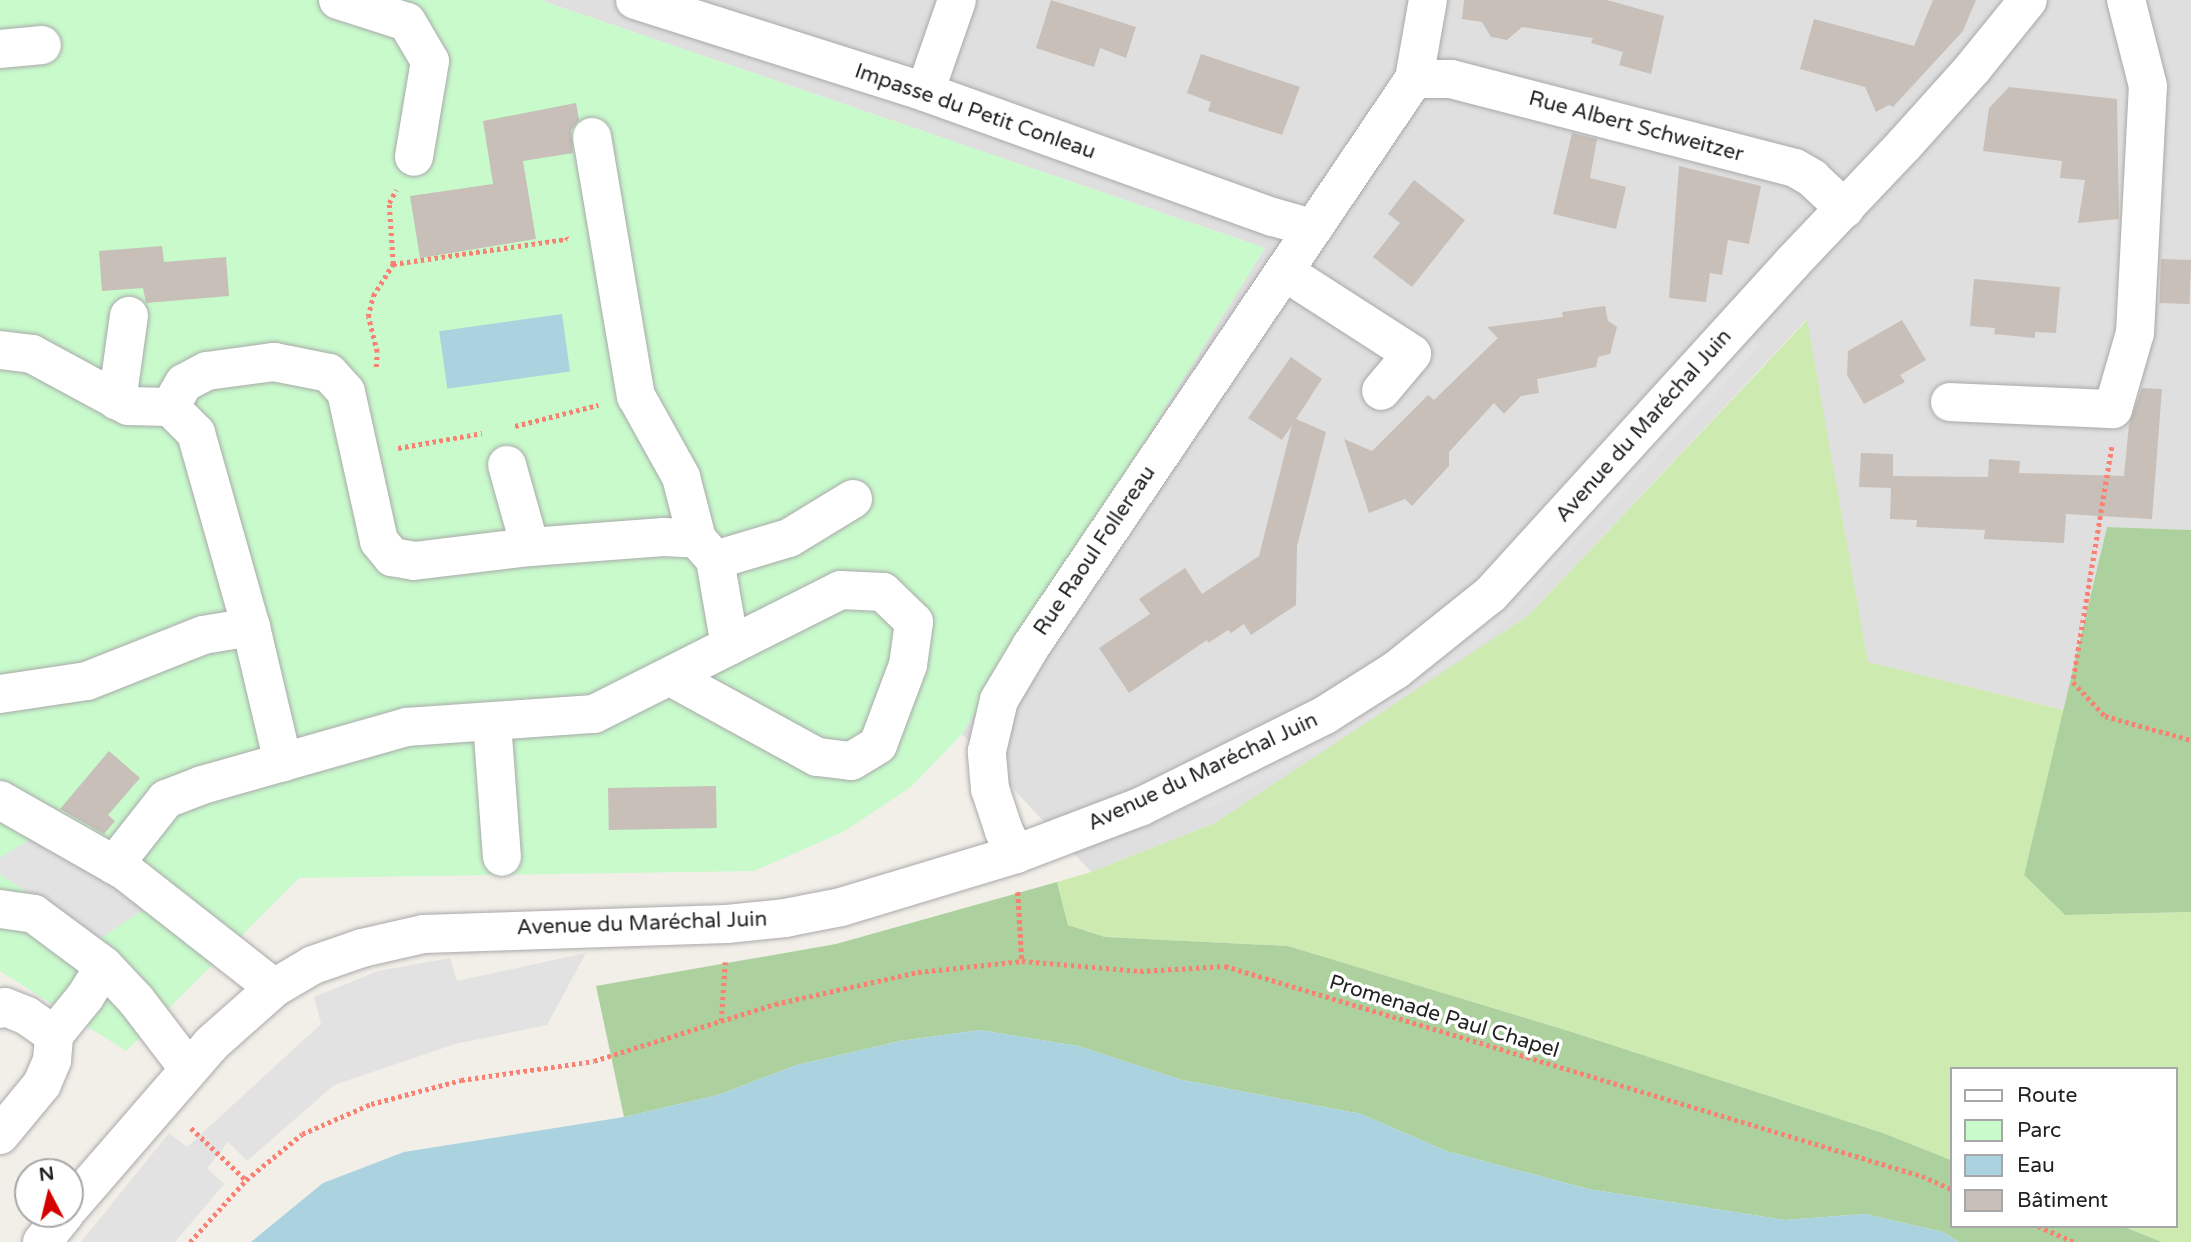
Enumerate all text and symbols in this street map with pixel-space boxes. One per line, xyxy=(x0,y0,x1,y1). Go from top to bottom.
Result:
street label: Impasse du Petit Conleau xyxy=(851,59,1099,165)
street label: Rue Albert Schweitzer xyxy=(1526,86,1746,168)
street label: Avenue du Maréchal Juin xyxy=(1551,324,1737,528)
street label: Rue Raoul Follereau xyxy=(1029,461,1161,641)
street label: Avenue du Maréchal Juin xyxy=(1084,708,1322,836)
street label: Avenue du Maréchal Juin xyxy=(516,907,768,941)
street label: Promenade Paul Chapel xyxy=(1326,970,1562,1064)
legend xyxy=(1950,1067,2177,1228)
text: Route xyxy=(2017,1083,2077,1108)
text: Parc xyxy=(2017,1118,2061,1143)
text: Eau xyxy=(2017,1153,2055,1178)
north arrow xyxy=(14,1158,84,1228)
text: N xyxy=(38,1162,56,1186)
text: Bâtiment xyxy=(2017,1188,2108,1213)

